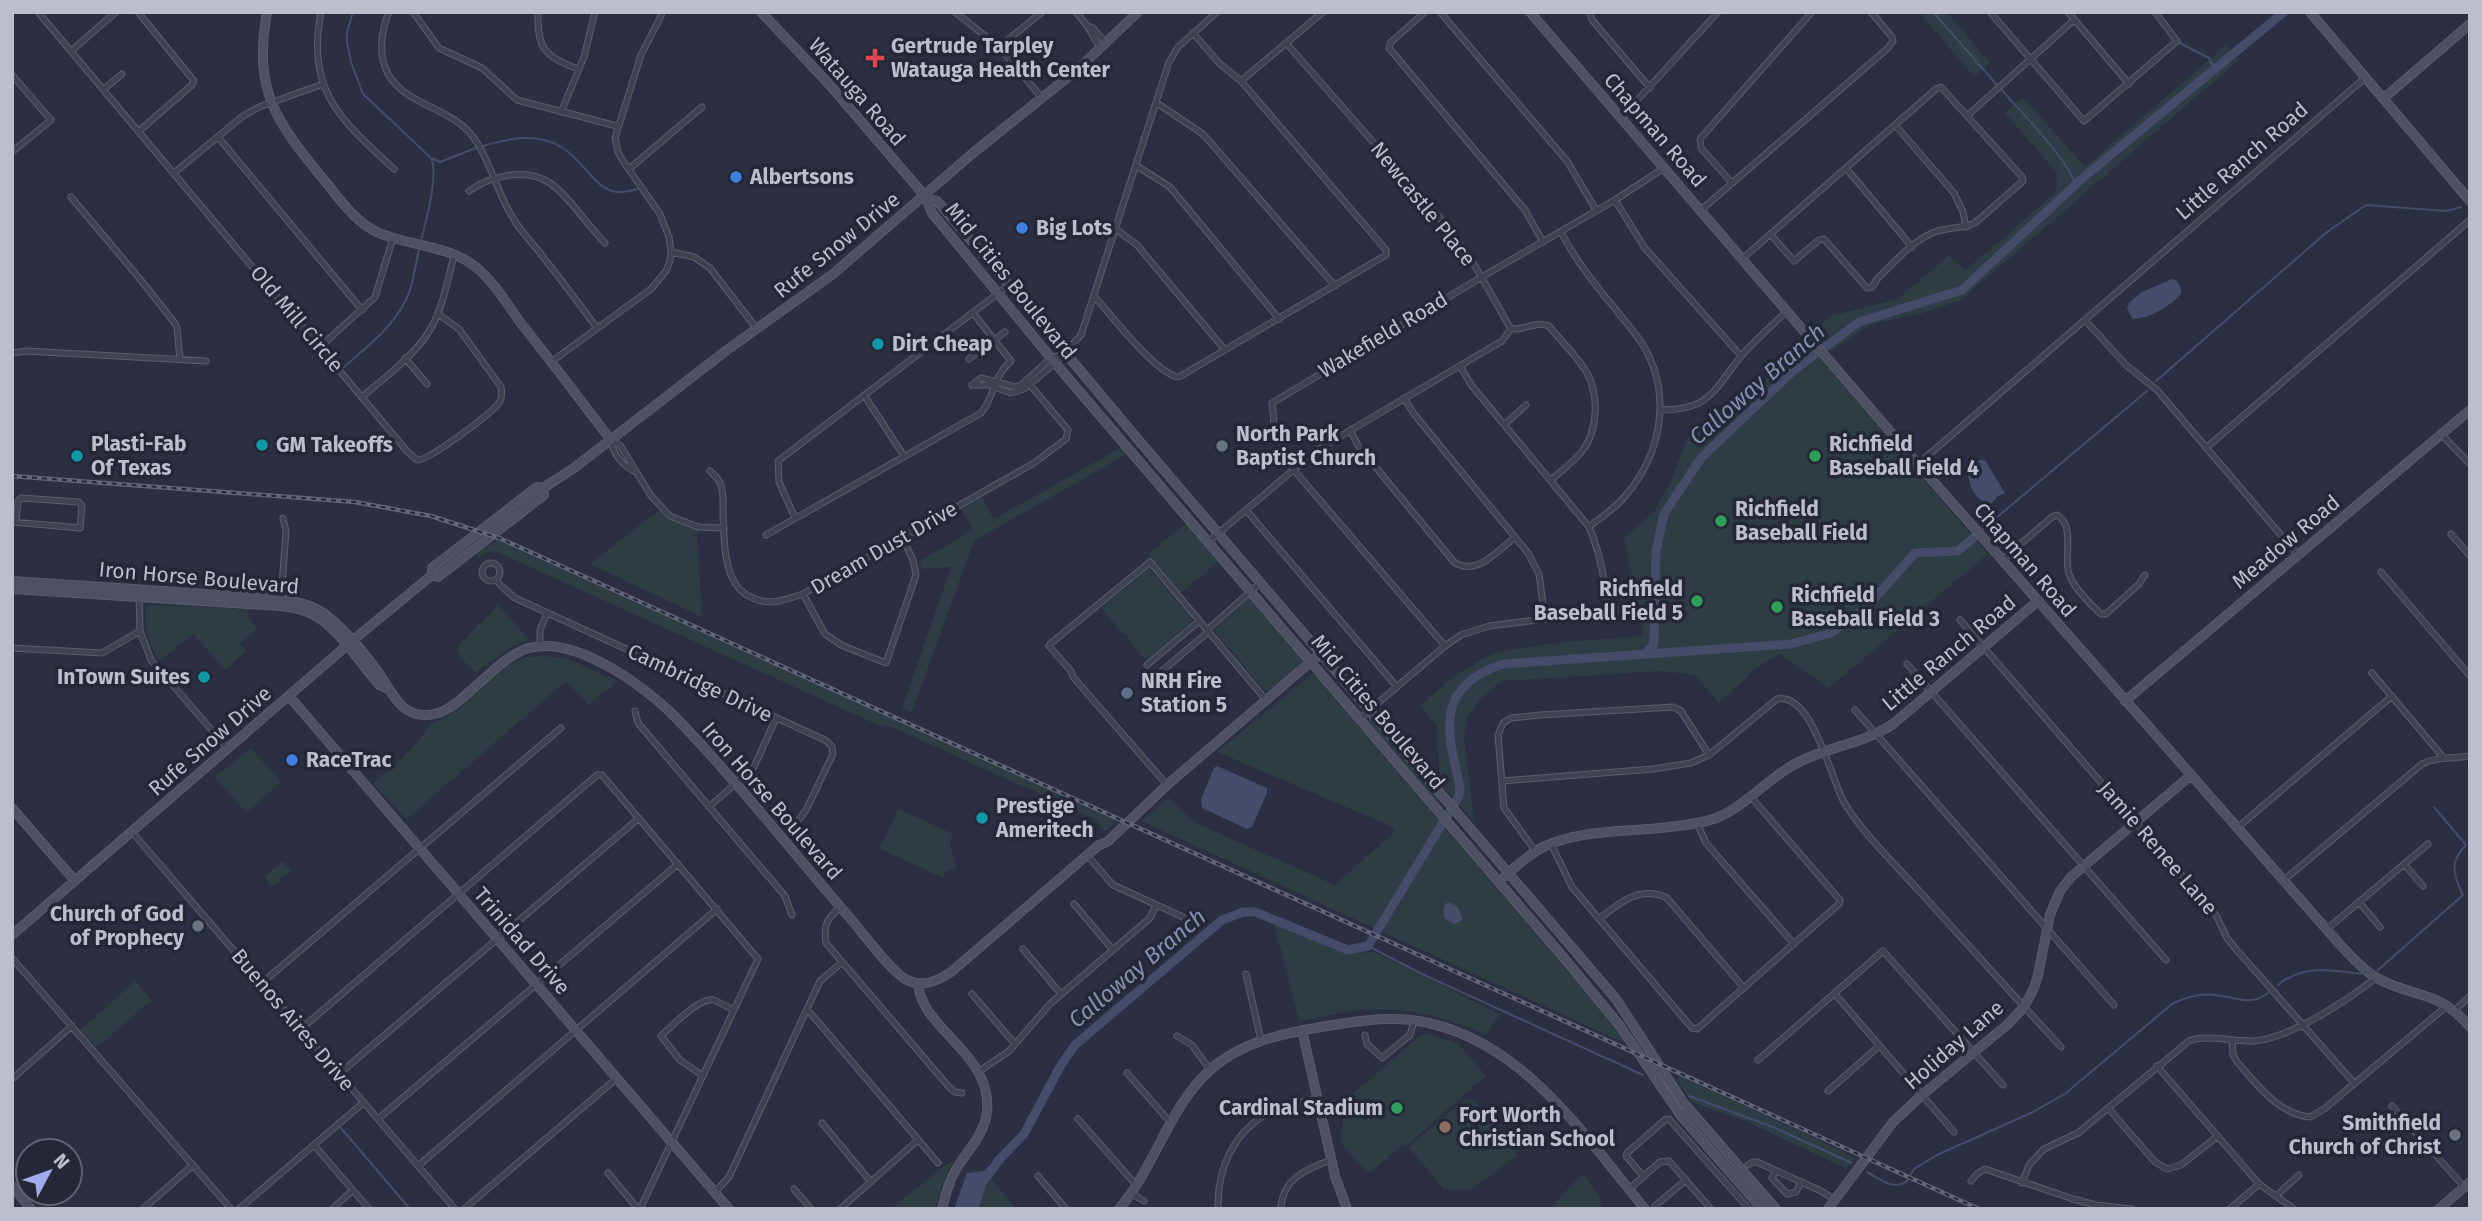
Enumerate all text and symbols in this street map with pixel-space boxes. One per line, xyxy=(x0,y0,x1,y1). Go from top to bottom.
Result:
street label: Watauga Road xyxy=(803,32,911,152)
place label: Gertrude Tarpley Watauga Health Center xyxy=(891,33,1110,83)
marker: Gertrude Tarpley Watauga Health Center xyxy=(865,48,885,68)
street label: Chapman Road xyxy=(1598,67,1712,193)
street label: Little Ranch Road xyxy=(2170,96,2314,226)
street label: Newcastle Place xyxy=(1365,137,1481,271)
place label: Albertsons xyxy=(749,164,854,190)
marker: Albertsons xyxy=(728,169,744,185)
street label: Rufe Snow Drive xyxy=(769,186,905,304)
street label: Mid Cities Boulevard xyxy=(940,197,1082,365)
place label: Big Lots xyxy=(1036,215,1112,241)
marker: Big Lots xyxy=(1014,220,1030,236)
street label: Old Mill Circle xyxy=(245,260,349,378)
street label: Wakefield Road xyxy=(1314,286,1452,384)
water label: Calloway Branch xyxy=(1683,317,1831,451)
place label: Dirt Cheap xyxy=(892,331,993,357)
marker: Dirt Cheap xyxy=(870,336,886,352)
place label: North Park Baptist Church xyxy=(1236,421,1376,471)
place label: Plasti-Fab Of Texas xyxy=(91,431,187,481)
place label: Richfield Baseball Field 4 xyxy=(1829,431,1979,481)
place label: GM Takeoffs xyxy=(276,432,393,458)
marker: GM Takeoffs xyxy=(254,437,270,453)
marker: North Park Baptist Church xyxy=(1214,438,1230,454)
marker: Plasti-Fab Of Texas xyxy=(69,448,85,464)
marker: Richfield Baseball Field 4 xyxy=(1807,448,1823,464)
street label: Meadow Road xyxy=(2227,489,2345,595)
street label: Dream Dust Drive xyxy=(806,495,962,601)
place label: Richfield Baseball Field xyxy=(1735,496,1868,546)
street label: Chapman Road xyxy=(1968,497,2082,623)
marker: Richfield Baseball Field xyxy=(1713,513,1729,529)
street label: Iron Horse Boulevard xyxy=(98,556,300,600)
place label: Richfield Baseball Field 5 xyxy=(1534,576,1683,626)
place label: Richfield Baseball Field 3 xyxy=(1791,582,1940,632)
street label: Little Ranch Road xyxy=(1877,589,2021,717)
marker: Richfield Baseball Field 5 xyxy=(1689,593,1705,609)
marker: Richfield Baseball Field 3 xyxy=(1769,599,1785,615)
street label: Mid Cities Boulevard xyxy=(1306,629,1450,795)
street label: Cambridge Drive xyxy=(623,638,777,728)
place label: InTown Suites xyxy=(57,664,190,690)
place label: NRH Fire Station 5 xyxy=(1141,668,1227,718)
marker: InTown Suites xyxy=(196,669,212,685)
street label: Rufe Snow Drive xyxy=(143,680,277,802)
marker: NRH Fire Station 5 xyxy=(1119,685,1135,701)
street label: Iron Horse Boulevard xyxy=(696,717,848,885)
place label: RaceTrac xyxy=(306,747,391,773)
marker: RaceTrac xyxy=(284,752,300,768)
street label: Jamie Renee Lane xyxy=(2093,776,2223,920)
place label: Prestige Ameritech xyxy=(995,793,1094,843)
marker: Prestige Ameritech xyxy=(974,810,990,826)
street label: Trinidad Drive xyxy=(468,882,576,1000)
place label: Church of God of Prophecy xyxy=(50,901,184,951)
water label: Calloway Branch xyxy=(1063,902,1211,1034)
marker: Church of God of Prophecy xyxy=(190,918,206,934)
street label: Buenos Aires Drive xyxy=(226,944,360,1096)
street label: Holiday Lane xyxy=(1899,995,2009,1095)
place label: Cardinal Stadium xyxy=(1219,1095,1383,1121)
marker: Cardinal Stadium xyxy=(1389,1100,1405,1116)
place label: Fort Worth Christian School xyxy=(1459,1102,1616,1152)
place label: Smithfield Church of Christ xyxy=(2289,1110,2442,1160)
marker: Fort Worth Christian School xyxy=(1437,1119,1453,1135)
marker: Smithfield Church of Christ xyxy=(2447,1127,2463,1143)
north arrow xyxy=(14,1137,84,1207)
text: N xyxy=(49,1149,74,1173)

